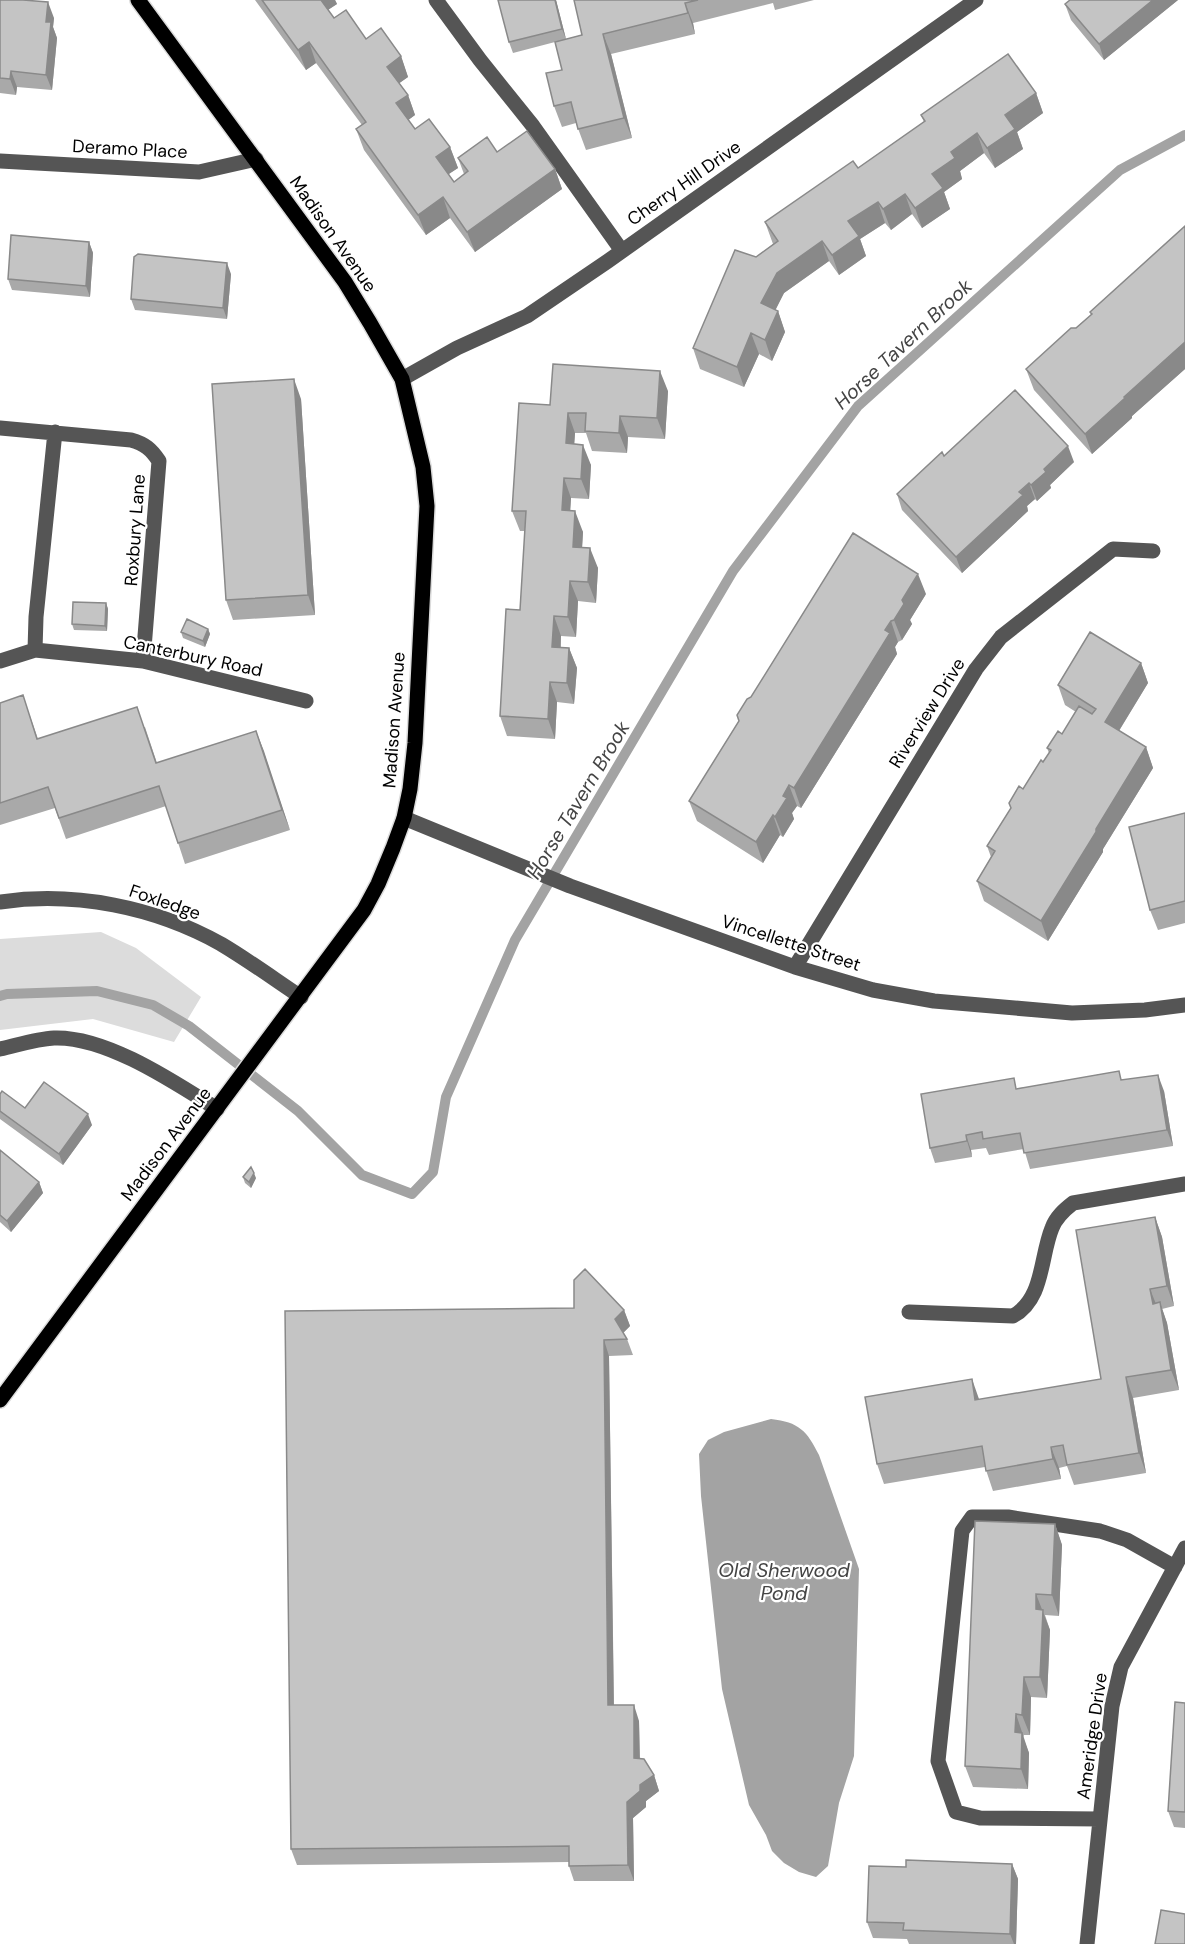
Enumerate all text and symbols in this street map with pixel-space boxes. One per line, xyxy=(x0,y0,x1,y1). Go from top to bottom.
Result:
street label: Deramo Place xyxy=(72,134,188,164)
street label: Cherry Hill Drive xyxy=(622,135,746,231)
street label: Madison Avenue xyxy=(284,171,382,297)
water label: Horse Tavern Brook xyxy=(828,273,978,415)
street label: Roxbury Lane xyxy=(119,473,151,587)
street label: Canterbury Road xyxy=(121,630,265,682)
street label: Madison Avenue xyxy=(377,651,411,789)
street label: Riverview Drive xyxy=(884,653,970,773)
water label: Horse Tavern Brook xyxy=(521,716,636,884)
street label: Foxledge xyxy=(126,879,204,925)
street label: Vincellette Street xyxy=(718,909,864,977)
street label: Madison Avenue xyxy=(115,1082,217,1206)
water label: Old Sherwood Pond xyxy=(718,1557,850,1606)
street label: Ameridge Drive xyxy=(1071,1671,1113,1801)

